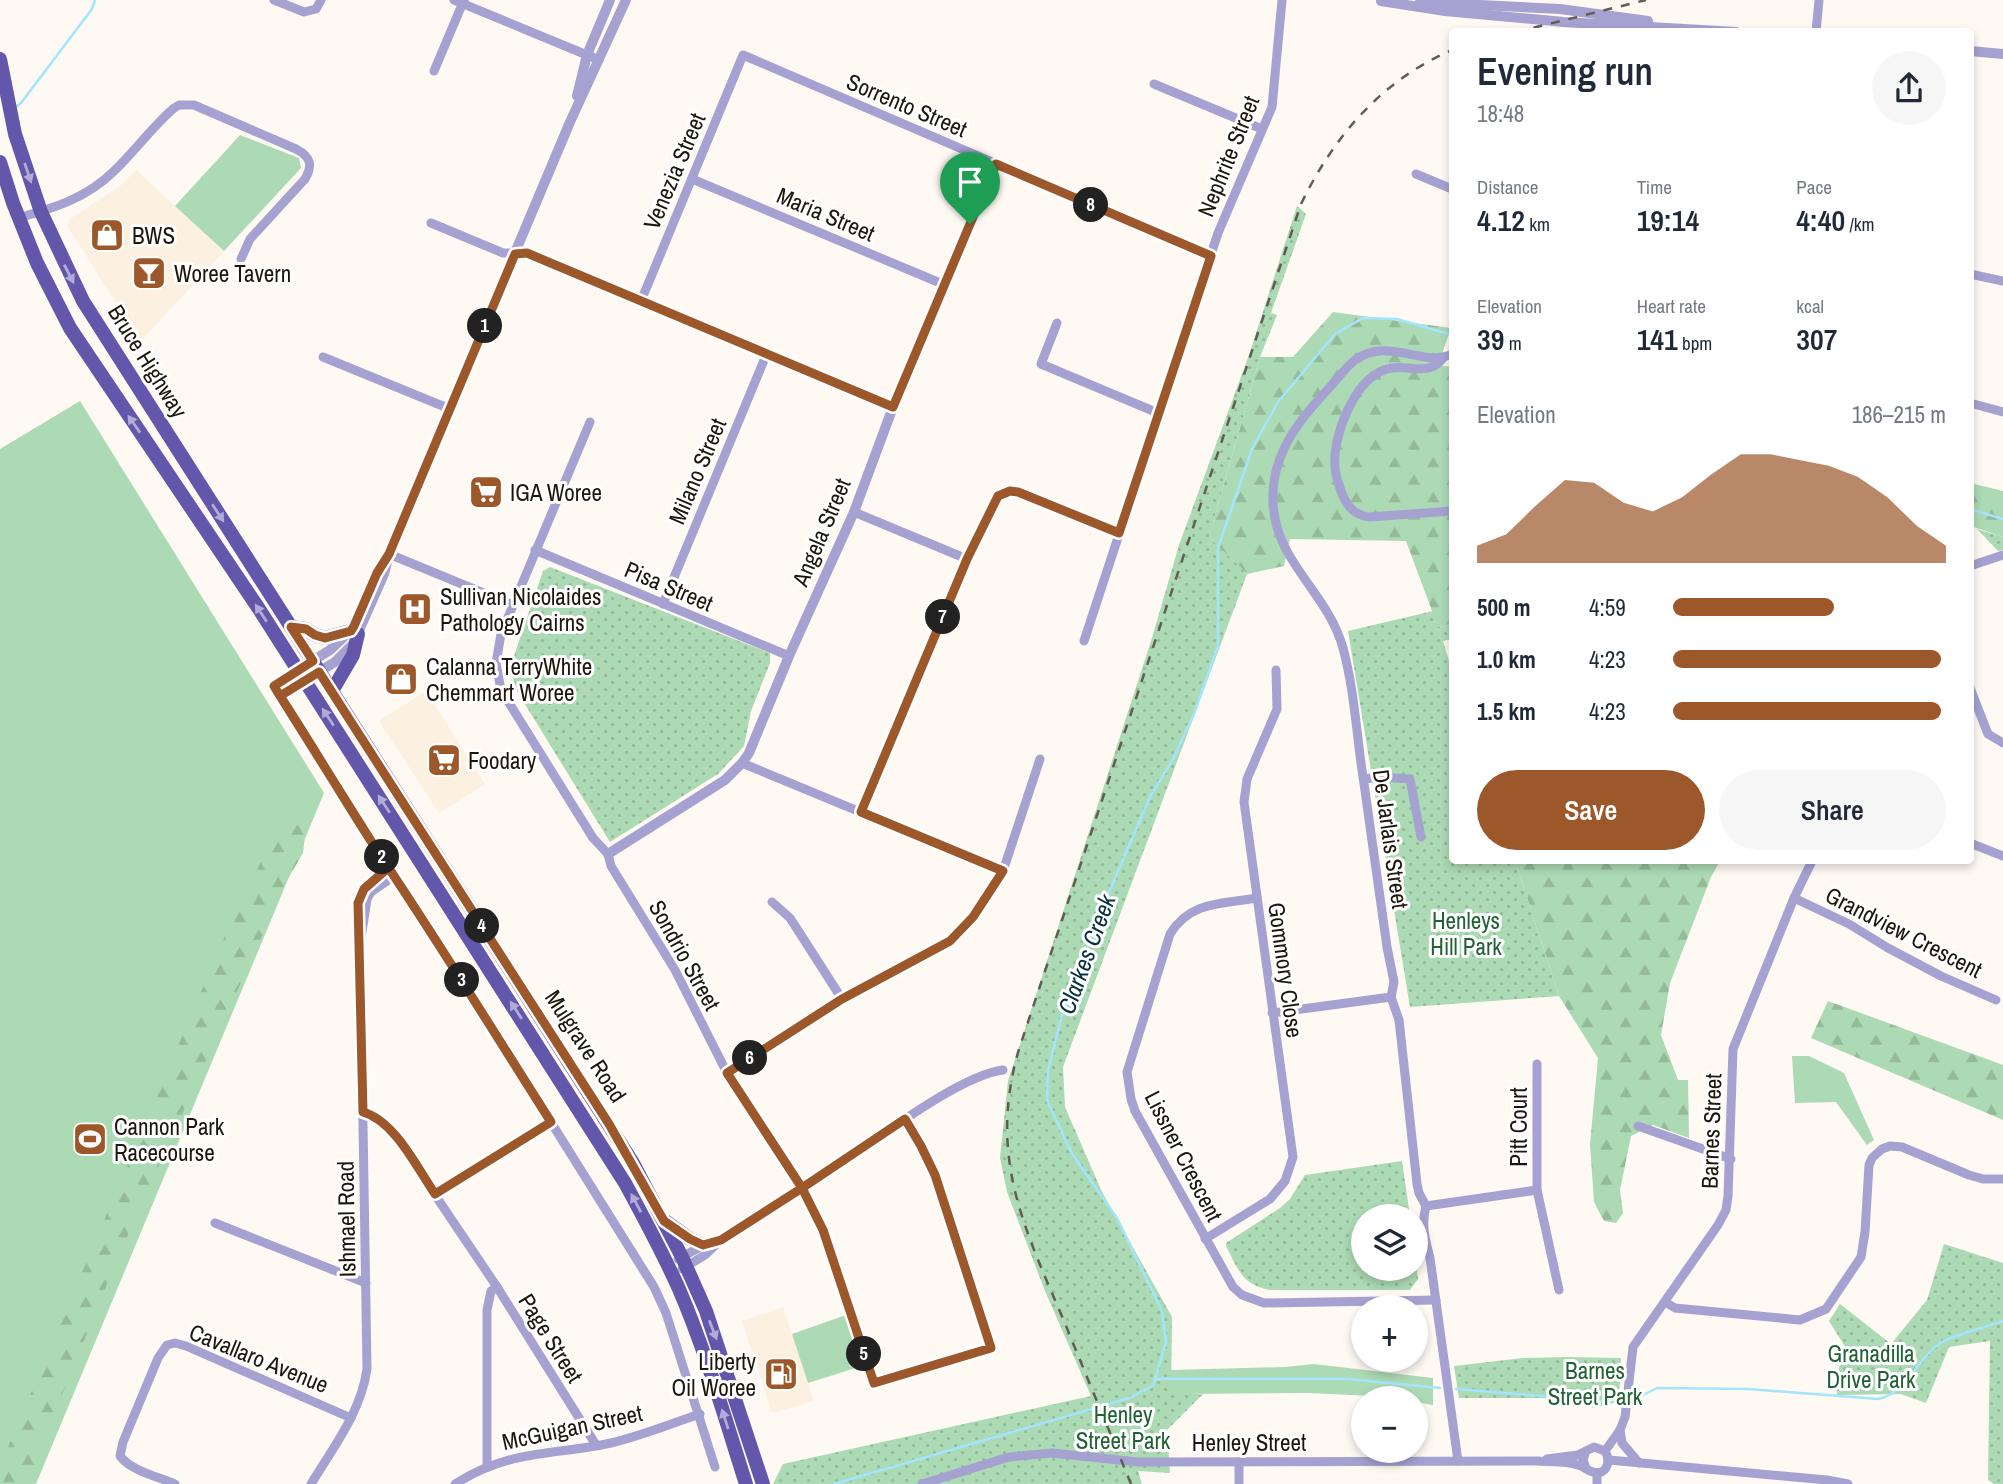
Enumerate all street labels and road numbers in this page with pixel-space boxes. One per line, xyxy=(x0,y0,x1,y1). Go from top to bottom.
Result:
street label: Sorrento Street xyxy=(842,66,972,144)
street label: Nephrite Street xyxy=(1190,91,1266,221)
street label: Venezia Street xyxy=(636,108,712,234)
street label: Maria Street xyxy=(772,179,880,249)
street label: Bruce Highway xyxy=(101,299,195,424)
street label: Milano Street xyxy=(661,413,733,529)
street label: Angela Street xyxy=(784,473,858,592)
street label: Pisa Street xyxy=(620,554,718,618)
street label: De Jarlais Street xyxy=(1366,767,1416,911)
street label: Grandview Crescent xyxy=(1820,879,1988,985)
street label: Sondrio Street xyxy=(642,894,728,1016)
street label: Gommory Close xyxy=(1261,900,1311,1040)
street label: Mulgrave Road xyxy=(538,984,634,1108)
street label: Barnes Street xyxy=(1693,1073,1729,1189)
street label: Lissner Crescent xyxy=(1138,1085,1230,1227)
street label: Pitt Court xyxy=(1503,1087,1534,1167)
street label: Ishmael Road xyxy=(329,1161,363,1277)
street label: Page Street xyxy=(511,1288,591,1388)
street label: Cavallaro Avenue xyxy=(185,1316,333,1400)
street label: McGuigan Street xyxy=(499,1397,645,1457)
street label: Henley Street xyxy=(1192,1427,1306,1458)

